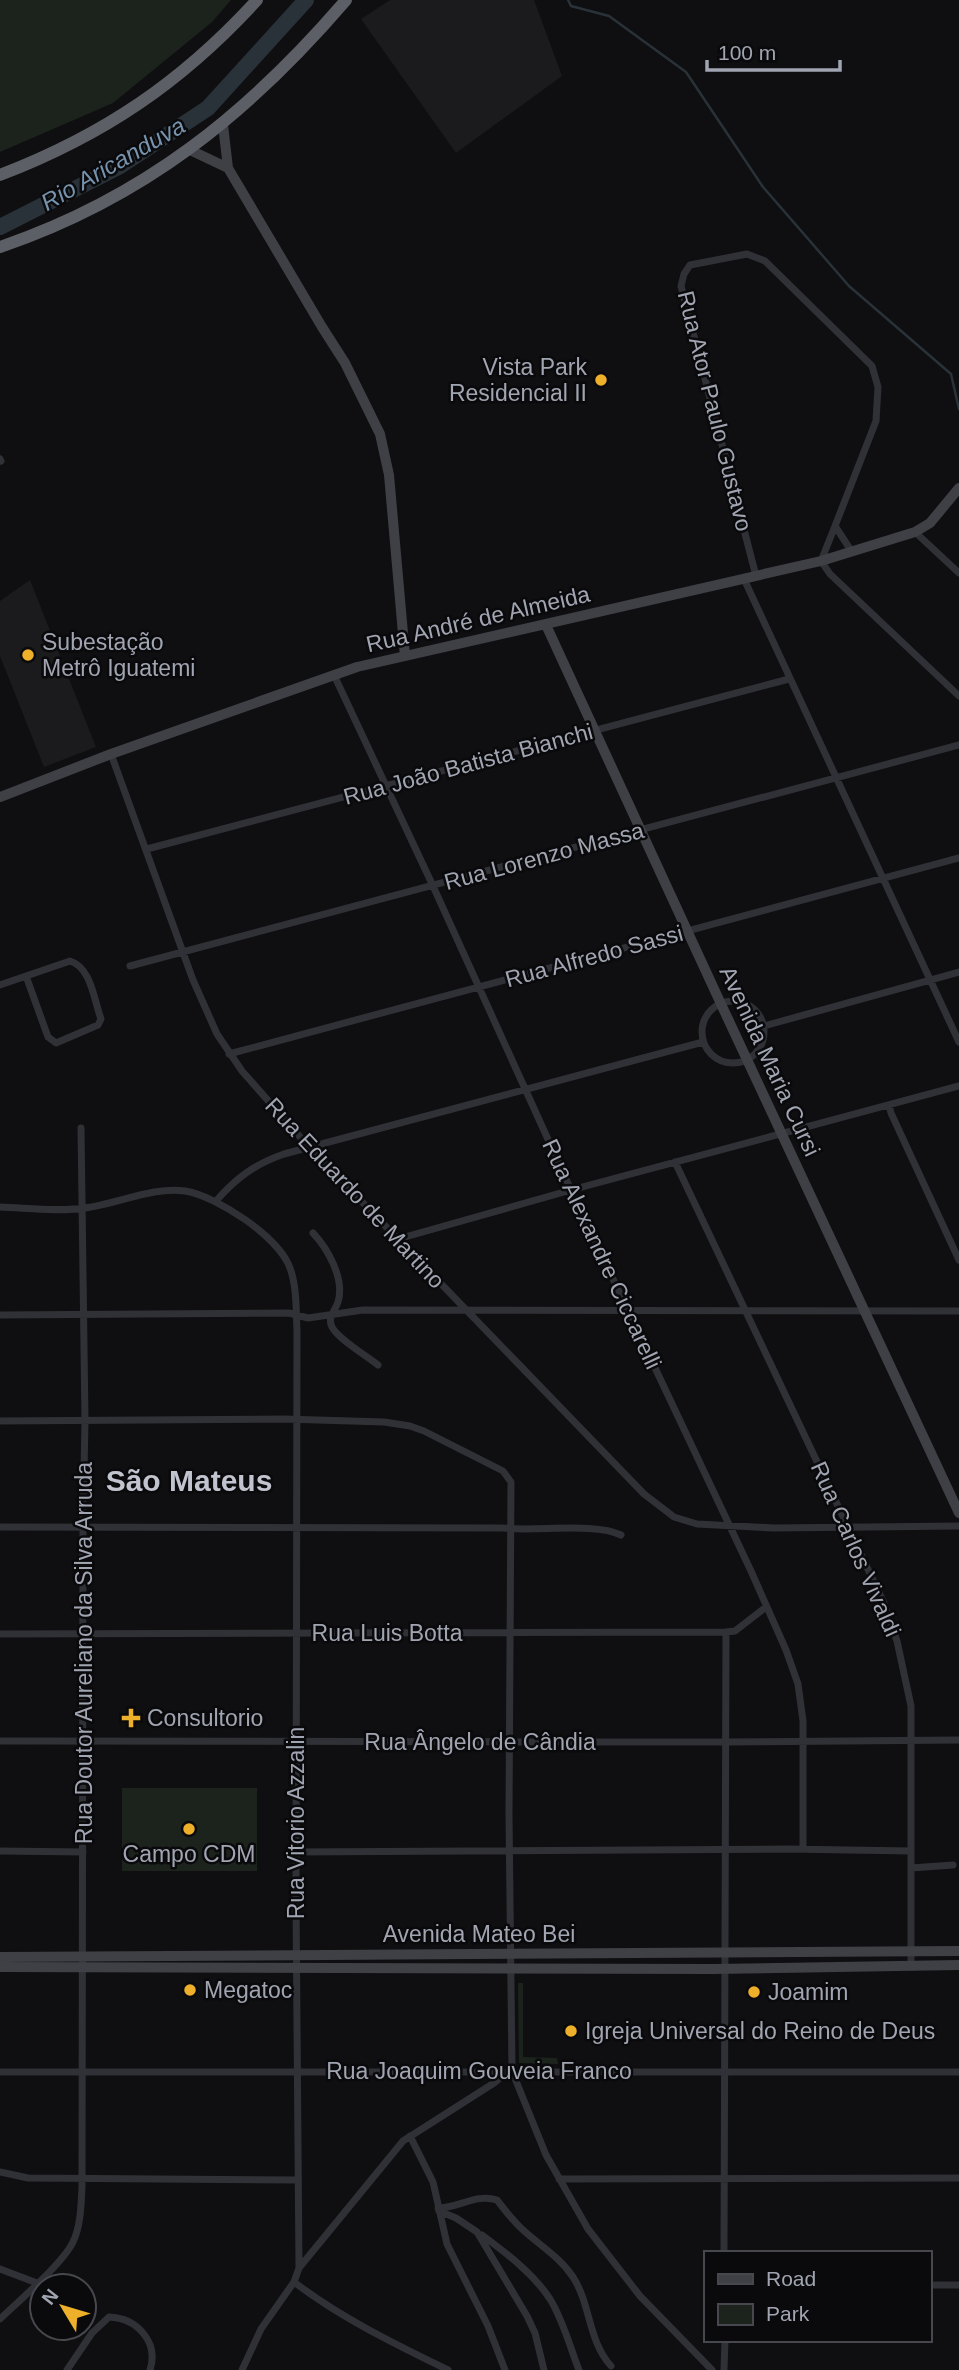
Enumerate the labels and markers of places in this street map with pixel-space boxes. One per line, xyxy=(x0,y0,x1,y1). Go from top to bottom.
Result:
place label: Vista Park Residencial II xyxy=(449,354,587,406)
marker: Vista Park Residencial II xyxy=(593,372,609,388)
place label: Subestação Metrô Iguatemi xyxy=(42,629,195,681)
marker: Subestação Metrô Iguatemi xyxy=(20,647,36,663)
place label: Consultorio xyxy=(147,1705,263,1731)
marker: Consultorio xyxy=(121,1708,141,1728)
marker: Campo CDM xyxy=(181,1821,197,1837)
place label: Campo CDM xyxy=(123,1841,255,1867)
place label: Megatoc xyxy=(204,1977,292,2003)
place label: Joamim xyxy=(768,1979,849,2005)
marker: Megatoc xyxy=(182,1982,198,1998)
marker: Joamim xyxy=(746,1984,762,2000)
place label: Igreja Universal do Reino de Deus xyxy=(585,2018,935,2044)
marker: Igreja Universal do Reino de Deus xyxy=(563,2023,579,2039)

